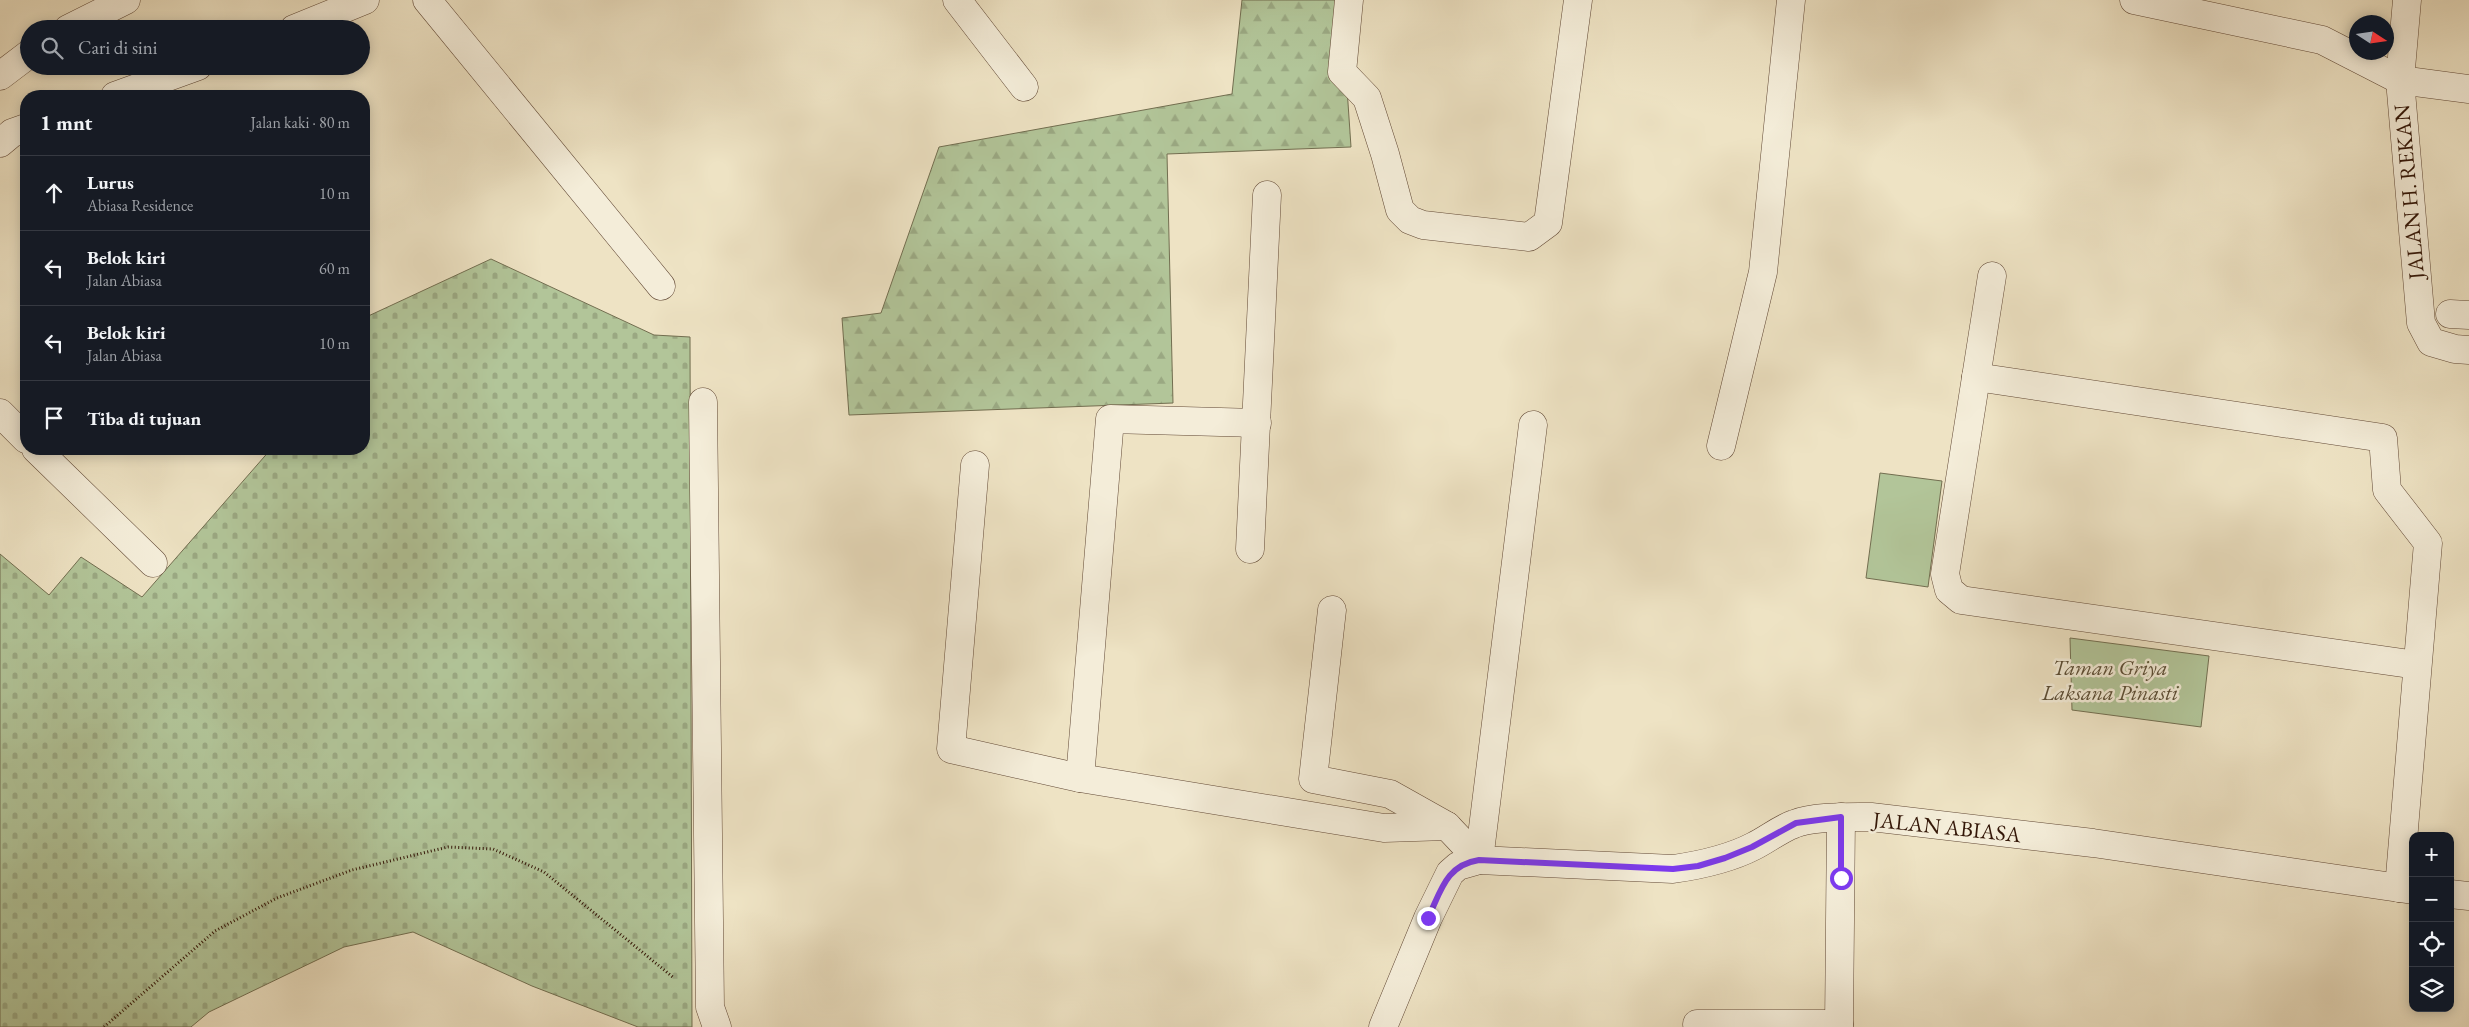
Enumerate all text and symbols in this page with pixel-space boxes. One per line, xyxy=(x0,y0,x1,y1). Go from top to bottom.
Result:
north arrow xyxy=(2349,15,2394,60)
search box xyxy=(20,20,370,75)
icon: search xyxy=(38,34,66,62)
text: Cari di sini xyxy=(78,35,157,60)
street label: JALAN H. REKAN xyxy=(2387,103,2431,283)
text: 1 mnt xyxy=(40,109,92,136)
text: Jalan kaki · 80 m xyxy=(250,112,350,133)
text: Lurus xyxy=(87,170,134,195)
icon: ahead xyxy=(40,179,68,207)
text: 10 m xyxy=(319,183,350,204)
text: Abiasa Residence xyxy=(87,195,193,216)
text: Belok kiri xyxy=(87,245,166,270)
icon: left xyxy=(40,254,68,282)
text: 60 m xyxy=(319,258,350,279)
text: Jalan Abiasa xyxy=(87,270,162,291)
text: Belok kiri xyxy=(87,320,166,345)
icon: left xyxy=(40,329,68,357)
text: 10 m xyxy=(319,333,350,354)
text: Jalan Abiasa xyxy=(87,345,162,366)
icon: arrive xyxy=(40,404,68,432)
text: Tiba di tujuan xyxy=(87,406,201,431)
park label: Taman Griya Laksana Pinasti xyxy=(2041,653,2180,707)
street label: JALAN ABIASA xyxy=(1869,805,2023,849)
map controls xyxy=(2409,832,2454,1012)
button: + xyxy=(2409,832,2454,877)
route start xyxy=(1830,867,1853,890)
button: − xyxy=(2409,877,2454,922)
route end xyxy=(1417,907,1440,930)
button: locate xyxy=(2409,922,2454,967)
button: layers xyxy=(2409,967,2454,1012)

